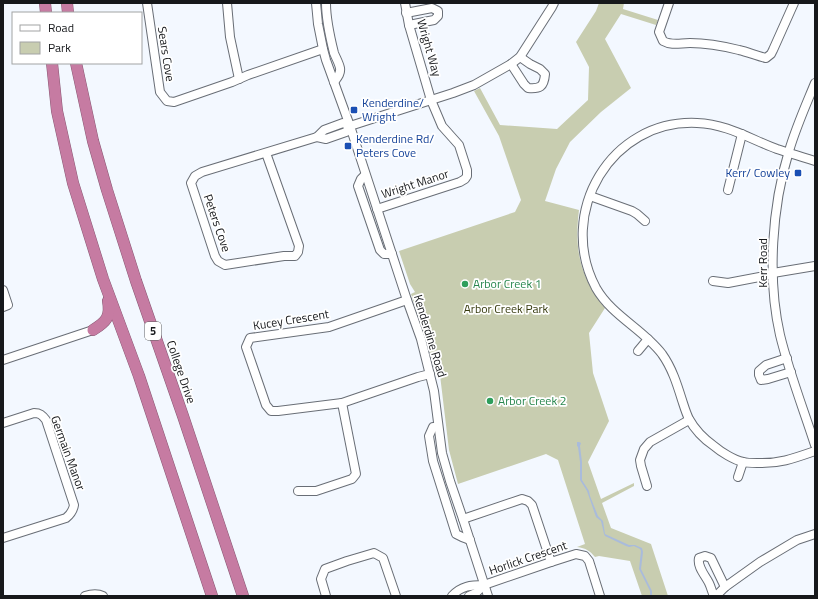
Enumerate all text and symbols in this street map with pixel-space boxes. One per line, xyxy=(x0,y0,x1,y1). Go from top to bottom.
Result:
legend xyxy=(12,12,142,64)
street label: Wright Way xyxy=(412,17,447,79)
text: Road xyxy=(48,18,74,37)
street label: Sears Cove xyxy=(153,25,180,83)
text: Park xyxy=(48,38,71,57)
place label: Kenderdine/ Wright xyxy=(362,93,424,126)
marker: Kenderdine/ Wright xyxy=(349,105,359,115)
place label: Kenderdine Rd/ Peters Cove xyxy=(356,129,434,162)
marker: Kenderdine Rd/ Peters Cove xyxy=(343,141,353,151)
place label: Kerr/ Cowley xyxy=(725,163,790,182)
street label: Wright Manor xyxy=(379,164,451,203)
marker: Kerr/ Cowley xyxy=(793,168,803,178)
street label: Peters Cove xyxy=(199,191,236,254)
street label: Kerr Road xyxy=(753,238,772,288)
place label: Arbor Creek 1 xyxy=(473,274,542,293)
marker: Arbor Creek 1 xyxy=(460,279,470,289)
street label: Kenderdine Road xyxy=(409,292,452,380)
park label: Arbor Creek Park xyxy=(464,299,549,318)
street label: Kucey Crescent xyxy=(252,304,331,335)
road number: 5 xyxy=(145,322,161,340)
street label: College Drive xyxy=(162,338,201,406)
place label: Arbor Creek 2 xyxy=(498,391,567,410)
marker: Arbor Creek 2 xyxy=(485,396,495,406)
street label: Germain Manor xyxy=(46,413,91,493)
street label: Horlick Crescent xyxy=(486,535,570,580)

